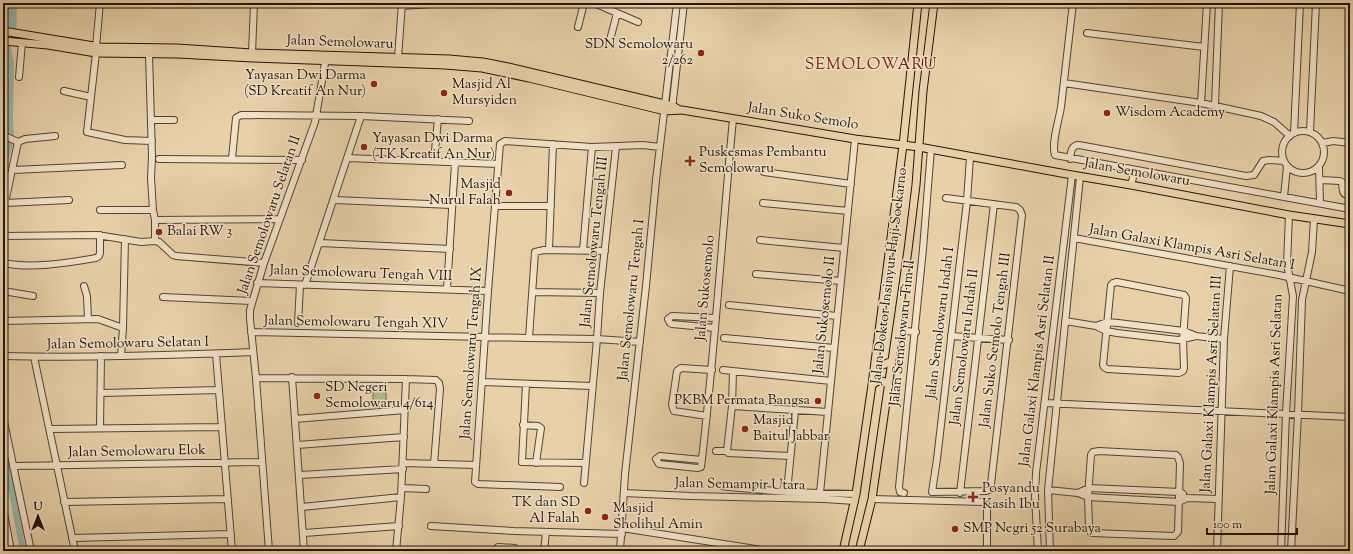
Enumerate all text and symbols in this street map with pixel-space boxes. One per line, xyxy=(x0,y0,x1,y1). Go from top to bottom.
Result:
street label: Jalan Semolowaru xyxy=(285,31,394,55)
place label: SDN Semolowaru 2/262 xyxy=(585,35,693,71)
marker: SDN Semolowaru 2/262 xyxy=(696,48,706,58)
district label: SEMOLOWARU xyxy=(805,54,937,77)
place label: Yayasan Dwi Darma (SD Kreatif An Nur) xyxy=(244,66,367,102)
place label: Masjid Al Mursyiden xyxy=(452,75,517,111)
marker: Yayasan Dwi Darma (SD Kreatif An Nur) xyxy=(369,79,379,89)
marker: Masjid Al Mursyiden xyxy=(439,88,449,98)
street label: Jalan Suko Semolo xyxy=(745,98,860,136)
place label: Wisdom Academy xyxy=(1115,103,1225,123)
marker: Wisdom Academy xyxy=(1102,108,1112,118)
place label: Yayasan Dwi Darma (TK Kreatif An Nur) xyxy=(372,129,495,165)
street label: Jalan Semolowaru Selatan II xyxy=(233,133,307,298)
marker: Yayasan Dwi Darma (TK Kreatif An Nur) xyxy=(359,142,369,152)
place label: Puskesmas Pembantu Semolowaru xyxy=(699,143,827,179)
street label: Jalan Semolowaru xyxy=(1082,154,1191,192)
street label: Jalan Semolowaru Tengah III xyxy=(576,155,614,329)
marker: Puskesmas Pembantu Semolowaru xyxy=(684,155,696,167)
street label: Jalan Doktor Insinyur Haji Soekarno xyxy=(867,166,913,386)
place label: Masjid Nurul Falah xyxy=(429,175,501,211)
marker: Masjid Nurul Falah xyxy=(504,188,514,198)
street label: Jalan Semolowaru Tengah I xyxy=(613,218,650,383)
street label: Jalan Galaxi Klampis Asri Selatan I xyxy=(1087,220,1297,276)
place label: Balai RW 3 xyxy=(167,222,232,242)
marker: Balai RW 3 xyxy=(154,227,164,237)
street label: Jalan Sukosemolo xyxy=(691,234,721,343)
street label: Jalan Semolowaru Indah I xyxy=(922,245,960,401)
street label: Jalan Suko Semolo Tengah III xyxy=(975,251,1017,430)
street label: Jalan Galaxi Klampis Asri Selatan II xyxy=(1015,254,1061,469)
street label: Jalan Sukosemolo II xyxy=(809,255,841,376)
street label: Jalan Semolowaru Tim II xyxy=(885,258,921,408)
street label: Jalan Semolowaru Tengah VIII xyxy=(268,261,453,287)
street label: Jalan Semolowaru Tengah IX xyxy=(456,266,488,441)
street label: Jalan Semolowaru Indah II xyxy=(945,267,985,427)
street label: Jalan Galaxi Klampis Asri Selatan III xyxy=(1196,274,1228,494)
street label: Jalan Galaxi Klampis Asri Selatan xyxy=(1261,293,1288,496)
street label: Jalan Semolowaru Tengah XIV xyxy=(263,311,449,335)
street label: Jalan Semolowaru Selatan I xyxy=(46,333,210,355)
place label: SD Negeri Semolowaru 4/614 xyxy=(325,378,434,414)
marker: SD Negeri Semolowaru 4/614 xyxy=(312,391,322,401)
place label: PKBM Permata Bangsa xyxy=(674,391,811,411)
marker: PKBM Permata Bangsa xyxy=(813,396,823,406)
place label: Masjid Baitul Jabbar xyxy=(753,411,830,447)
marker: Masjid Baitul Jabbar xyxy=(740,424,750,434)
street label: Jalan Semolowaru Elok xyxy=(67,441,206,463)
street label: Jalan Semampir Utara xyxy=(674,474,806,496)
place label: Posyandu Kasih Ibu xyxy=(982,479,1040,515)
marker: Posyandu Kasih Ibu xyxy=(967,491,979,503)
place label: TK dan SD Al Falah xyxy=(512,493,580,529)
north arrow xyxy=(18,496,58,536)
text: U xyxy=(33,499,43,515)
place label: Masjid Sholihul Amin xyxy=(613,499,703,535)
marker: TK dan SD Al Falah xyxy=(583,506,593,516)
scale bar xyxy=(1207,510,1297,536)
marker: Masjid Sholihul Amin xyxy=(600,512,610,522)
text: 100 m xyxy=(1213,516,1242,534)
place label: SMP Negri 52 Surabaya xyxy=(963,519,1102,539)
marker: SMP Negri 52 Surabaya xyxy=(950,524,960,534)

